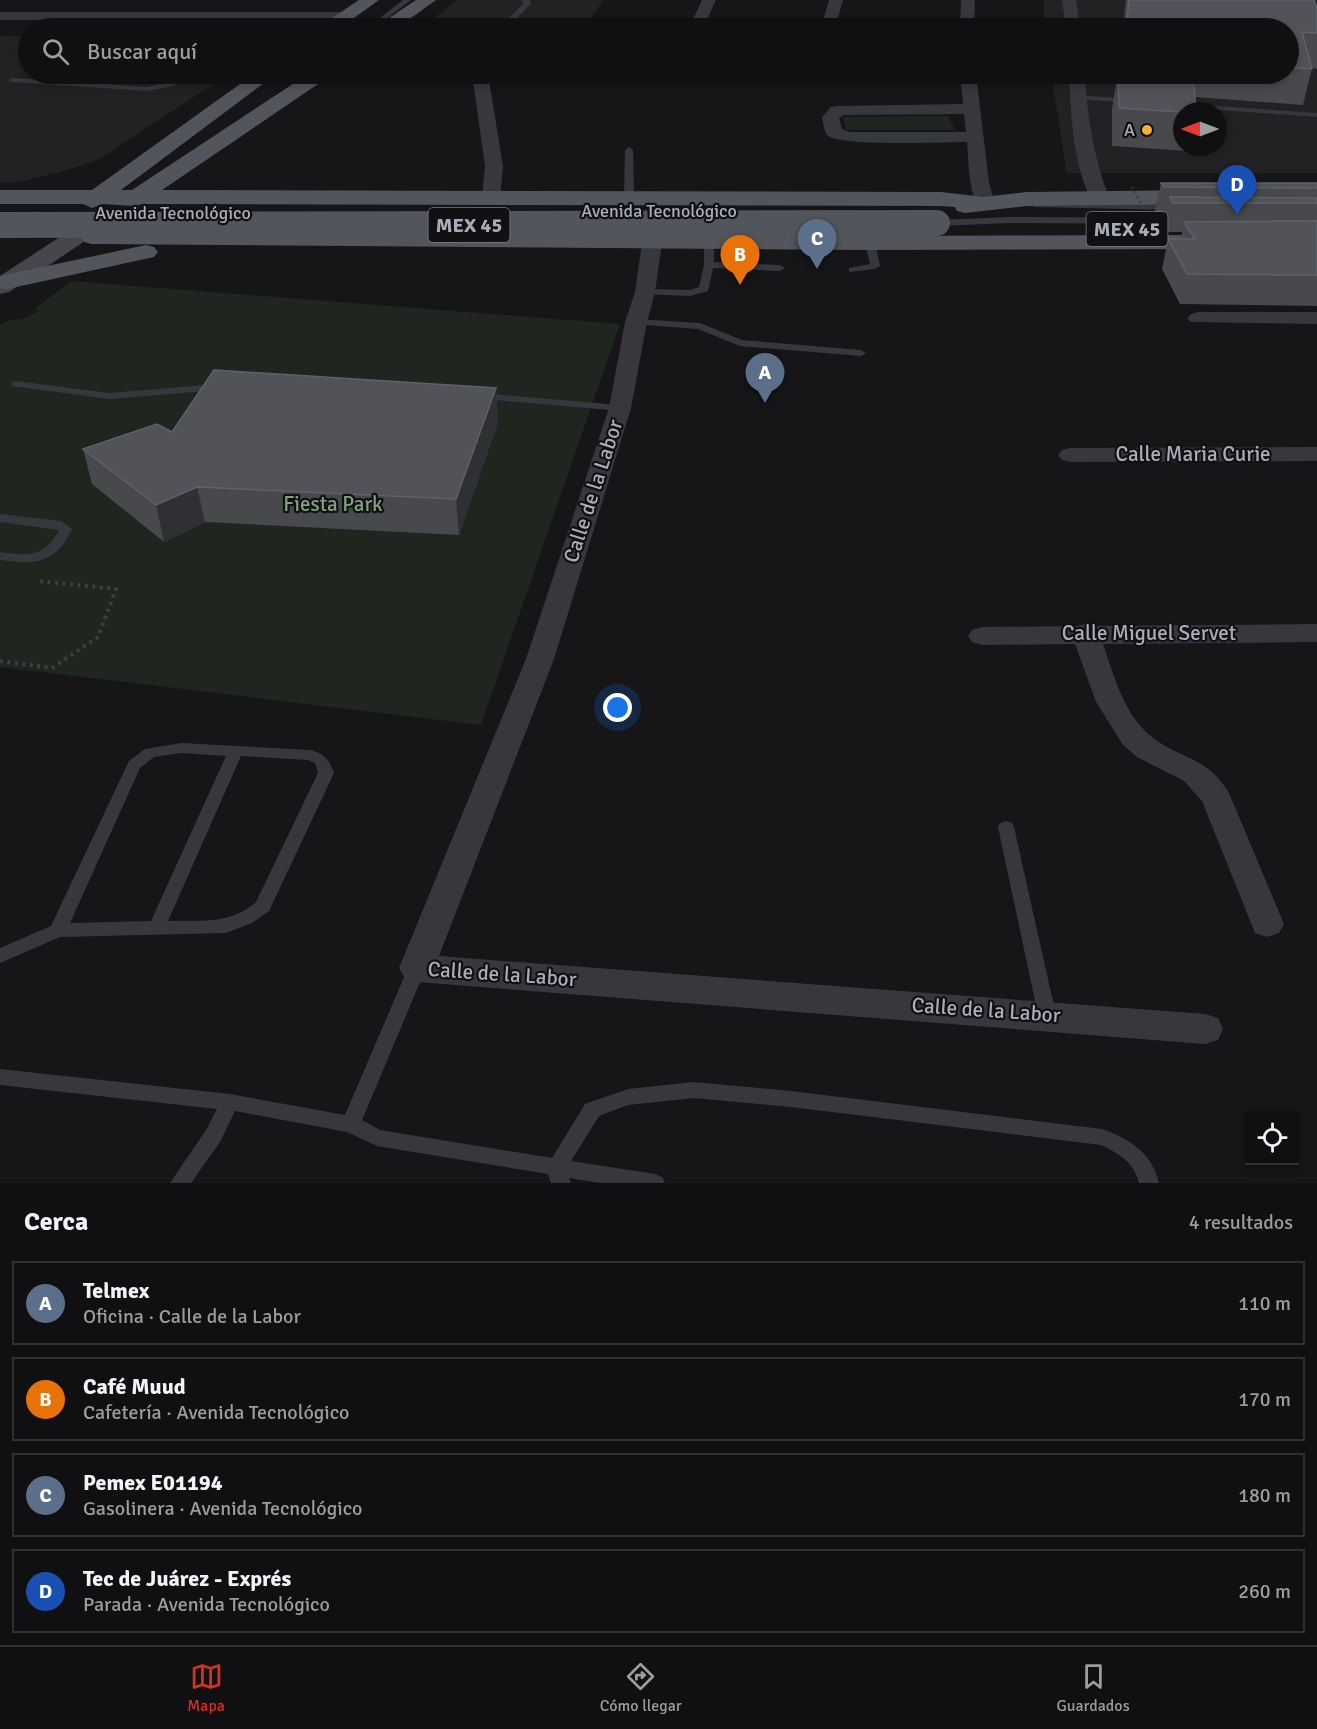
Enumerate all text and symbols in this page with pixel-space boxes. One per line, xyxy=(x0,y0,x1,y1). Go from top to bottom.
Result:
search box xyxy=(18,18,1299,84)
icon: search xyxy=(39,35,72,68)
text: Buscar aquí xyxy=(87,38,197,65)
north arrow xyxy=(1173,102,1227,156)
place label: A xyxy=(1124,119,1135,141)
marker: A xyxy=(1140,123,1154,137)
pin: D xyxy=(1218,166,1256,215)
street label: Avenida Tecnológico xyxy=(581,200,737,222)
street label: Avenida Tecnológico xyxy=(95,202,251,224)
road number: MEX 45 xyxy=(428,208,510,242)
road number: MEX 45 xyxy=(1086,212,1168,246)
pin: C xyxy=(798,220,836,269)
pin: B xyxy=(720,236,760,285)
pin: A xyxy=(746,354,784,403)
street label: Calle de la Labor xyxy=(558,416,628,566)
street label: Calle Maria Curie xyxy=(1115,441,1271,467)
park label: Fiesta Park xyxy=(283,491,383,517)
street label: Calle Miguel Servet xyxy=(1062,620,1236,646)
your location xyxy=(603,693,632,722)
street label: Calle de la Labor xyxy=(427,956,578,992)
street label: Calle de la Labor xyxy=(911,992,1062,1028)
map controls xyxy=(1245,1111,1299,1165)
button: locate xyxy=(1245,1111,1299,1165)
text: Cerca xyxy=(24,1206,88,1238)
text: 4 resultados xyxy=(1189,1210,1293,1235)
text: Telmex xyxy=(83,1277,149,1304)
text: A xyxy=(39,1291,52,1316)
text: 110 m xyxy=(1238,1291,1291,1316)
text: Oficina · Calle de la Labor xyxy=(83,1304,301,1329)
text: Café Muud xyxy=(83,1373,186,1400)
text: B xyxy=(39,1387,52,1412)
text: 170 m xyxy=(1238,1387,1291,1412)
text: Cafetería · Avenida Tecnológico xyxy=(83,1400,349,1425)
text: Pemex E01194 xyxy=(83,1469,223,1496)
text: C xyxy=(39,1483,52,1508)
text: 180 m xyxy=(1238,1483,1291,1508)
text: Gasolinera · Avenida Tecnológico xyxy=(83,1496,362,1521)
text: Tec de Juárez - Exprés xyxy=(83,1565,291,1592)
text: D xyxy=(39,1579,52,1604)
text: 260 m xyxy=(1238,1579,1291,1604)
text: Parada · Avenida Tecnológico xyxy=(83,1592,330,1617)
tab: Mapa xyxy=(187,1660,225,1716)
tab: Cómo llegar xyxy=(600,1660,682,1716)
tab: Guardados xyxy=(1056,1660,1130,1716)

